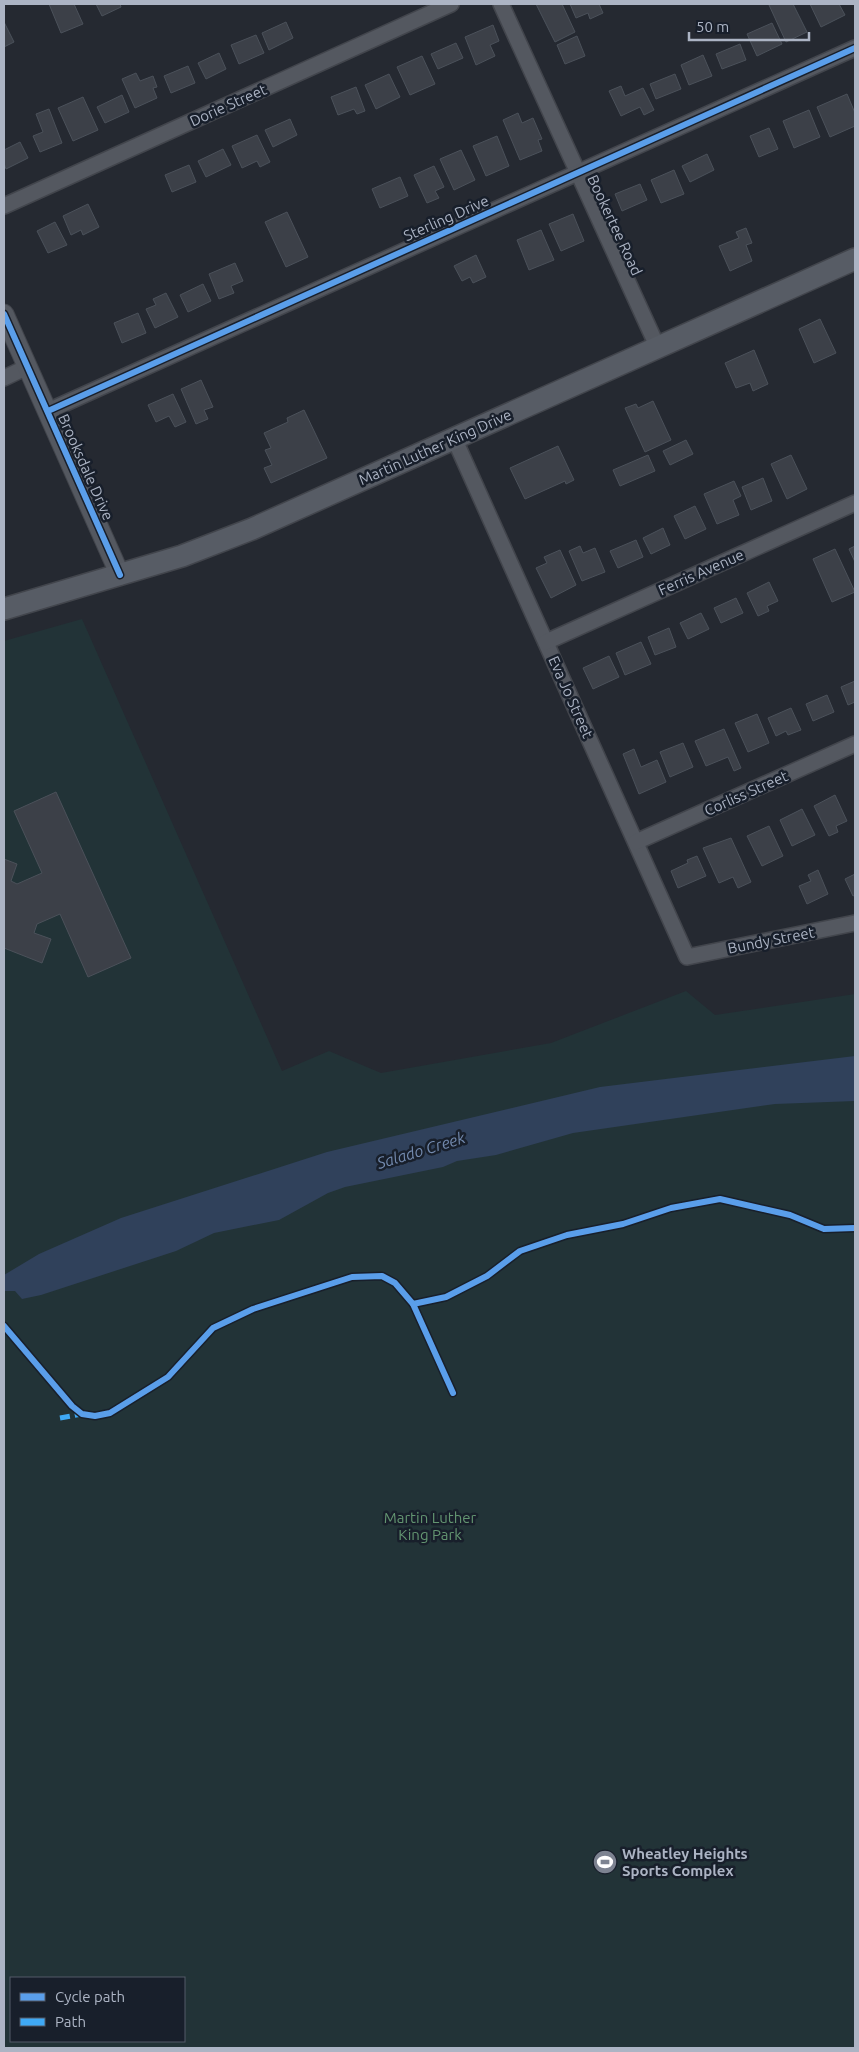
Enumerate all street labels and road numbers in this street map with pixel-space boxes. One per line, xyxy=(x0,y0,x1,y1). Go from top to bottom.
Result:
street label: Dorie Street xyxy=(187,80,269,130)
street label: Bookertee Road xyxy=(584,172,646,278)
street label: Sterling Drive xyxy=(401,192,491,244)
street label: Martin Luther King Drive xyxy=(356,406,514,488)
street label: Brooksdale Drive xyxy=(55,411,117,523)
street label: Ferris Avenue xyxy=(656,546,746,598)
street label: Eva Jo Street xyxy=(545,653,597,741)
street label: Corliss Street xyxy=(702,767,790,819)
street label: Bundy Street xyxy=(726,923,816,957)

